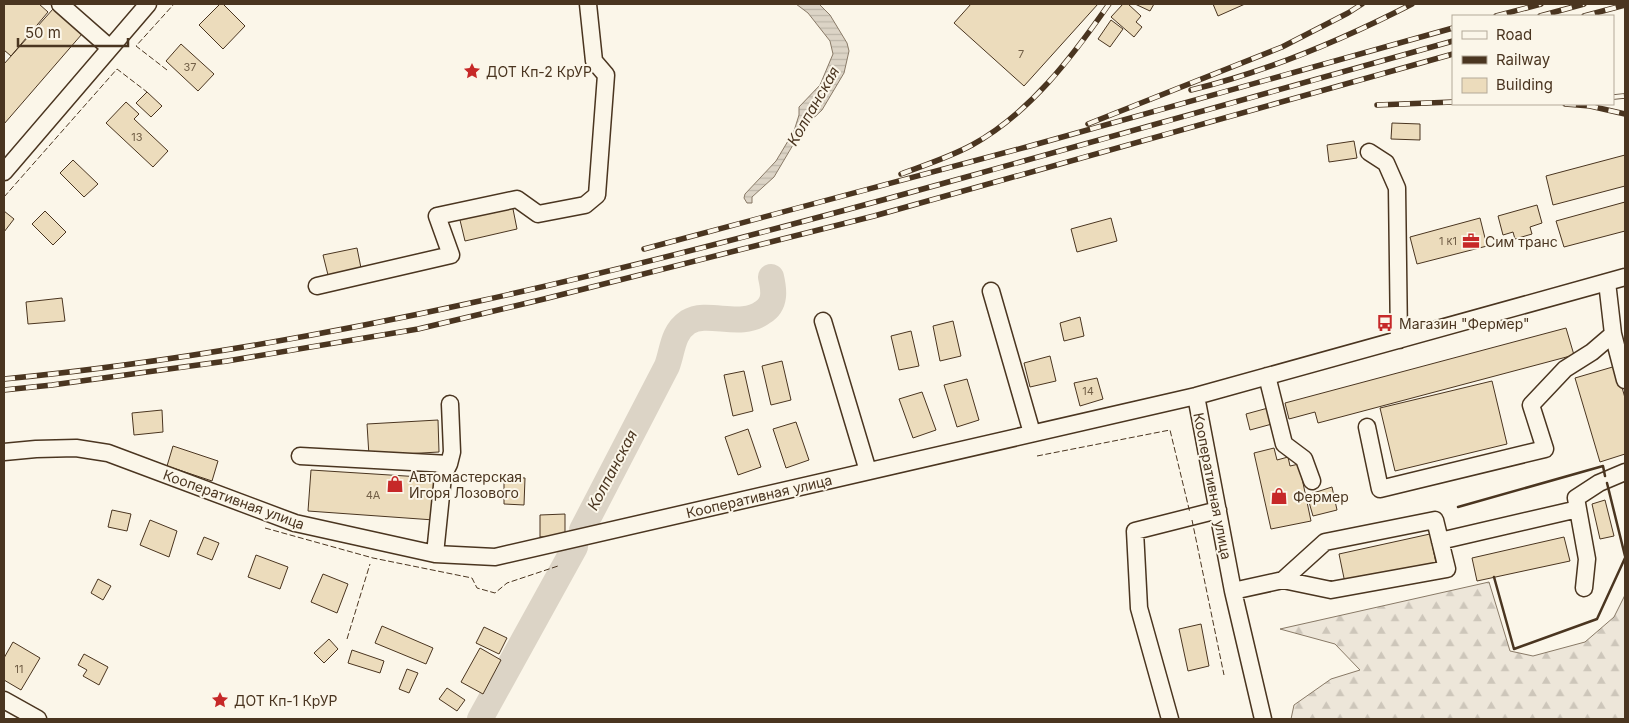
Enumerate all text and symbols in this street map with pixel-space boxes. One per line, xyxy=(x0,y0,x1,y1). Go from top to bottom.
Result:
scale bar xyxy=(18,15,128,47)
legend xyxy=(1452,15,1614,105)
text: 50 m xyxy=(25,23,61,42)
text: Road xyxy=(1496,25,1532,44)
house number: 7 xyxy=(1018,47,1024,61)
text: Railway xyxy=(1496,50,1551,69)
house number: 37 xyxy=(183,60,197,74)
place icon: ДОТ Кп-2 КрУР xyxy=(462,61,482,81)
place label: ДОТ Кп-2 КрУР xyxy=(486,63,592,80)
water label: Колпанская xyxy=(783,63,843,149)
text: Building xyxy=(1496,75,1553,94)
house number: 13 xyxy=(131,130,143,144)
office icon: Сим транс xyxy=(1461,231,1481,251)
place label: Сим транс xyxy=(1485,233,1558,250)
house number: 1 к1 xyxy=(1439,234,1457,248)
bus stop icon: Магазин "Фермер" xyxy=(1375,313,1395,333)
place label: Магазин "Фермер" xyxy=(1399,315,1530,332)
house number: 14 xyxy=(1082,384,1094,398)
street label: Кооперативная улица xyxy=(1190,411,1236,561)
water label: Колпанская xyxy=(583,427,641,513)
street label: Кооперативная улица xyxy=(161,466,307,532)
place label: Автомастерская Игоря Лозового xyxy=(409,468,522,501)
street label: Кооперативная улица xyxy=(684,471,834,521)
shop icon: Автомастерская Игоря Лозового xyxy=(385,474,405,494)
shop icon: Фермер xyxy=(1269,486,1289,506)
house number: 4А xyxy=(366,488,381,502)
place label: Фермер xyxy=(1293,488,1349,505)
house number: 11 xyxy=(15,662,23,676)
place icon: ДОТ Кп-1 КрУР xyxy=(210,690,230,710)
place label: ДОТ Кп-1 КрУР xyxy=(234,692,338,709)

